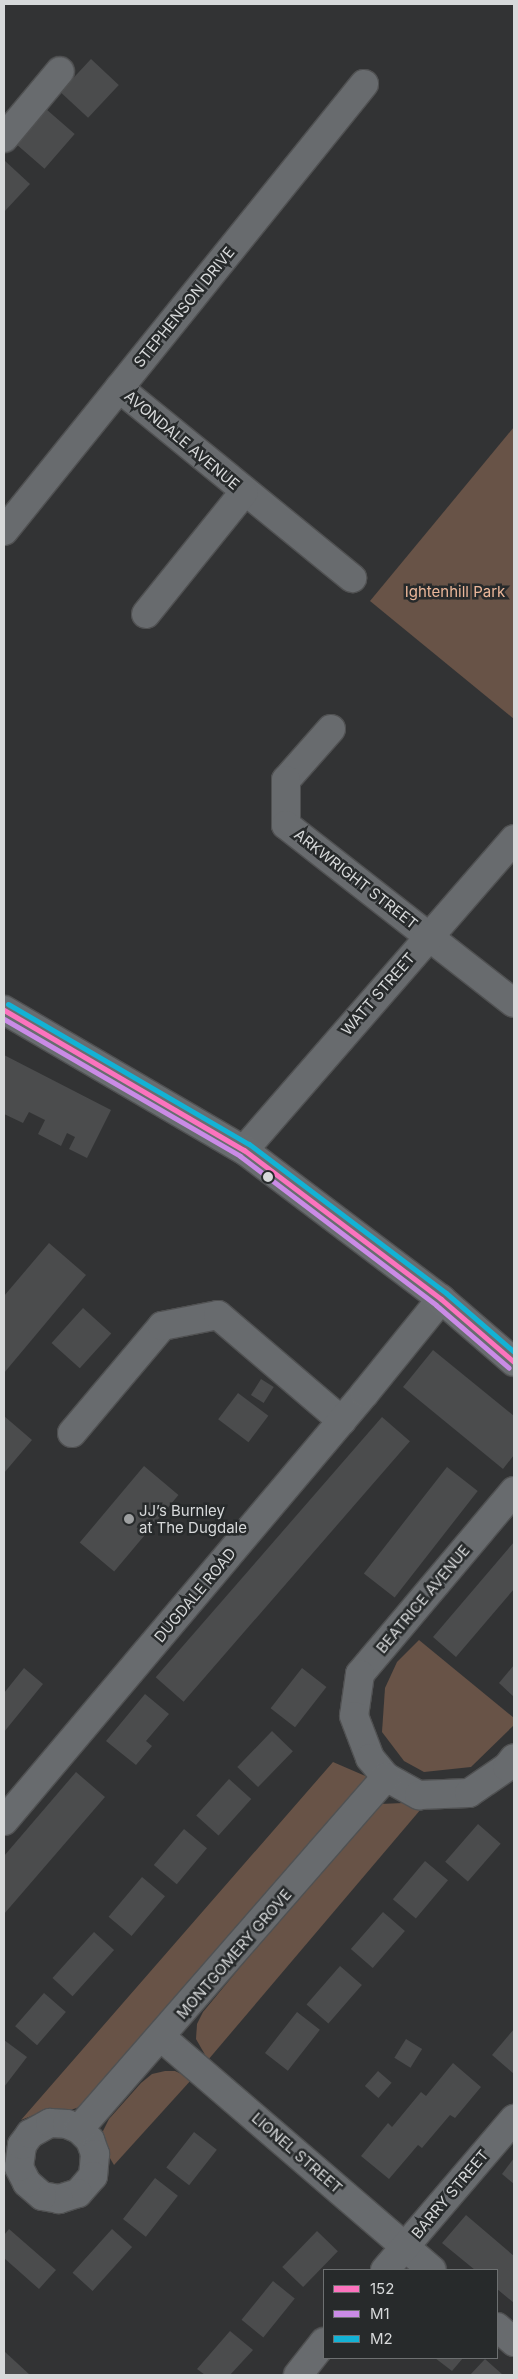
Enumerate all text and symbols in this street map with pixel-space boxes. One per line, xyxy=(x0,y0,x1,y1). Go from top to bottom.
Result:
street label: STEPHENSON DRIVE xyxy=(130,243,238,371)
street label: AVONDALE AVENUE xyxy=(121,387,243,493)
park label: Ightenhill Park xyxy=(405,583,505,601)
street label: ARKWRIGHT STREET xyxy=(291,825,421,933)
street label: WATT STREET xyxy=(337,949,419,1039)
unlabelled marker xyxy=(263,1172,273,1182)
place label: JJ’s Burnley at The Dugdale xyxy=(139,1501,247,1536)
marker: JJ’s Burnley at The Dugdale xyxy=(123,1513,135,1525)
street label: BEATRICE AVENUE xyxy=(373,1541,473,1657)
street label: DUGDALE ROAD xyxy=(150,1544,240,1646)
street label: MONTGOMERY GROVE xyxy=(173,1886,295,2022)
street label: LIONEL STREET xyxy=(248,2109,346,2197)
street label: BARRY STREET xyxy=(408,2146,492,2242)
legend xyxy=(323,2269,498,2359)
text: 152 xyxy=(370,2279,394,2298)
text: M1 xyxy=(370,2304,390,2323)
text: M2 xyxy=(370,2329,393,2348)

